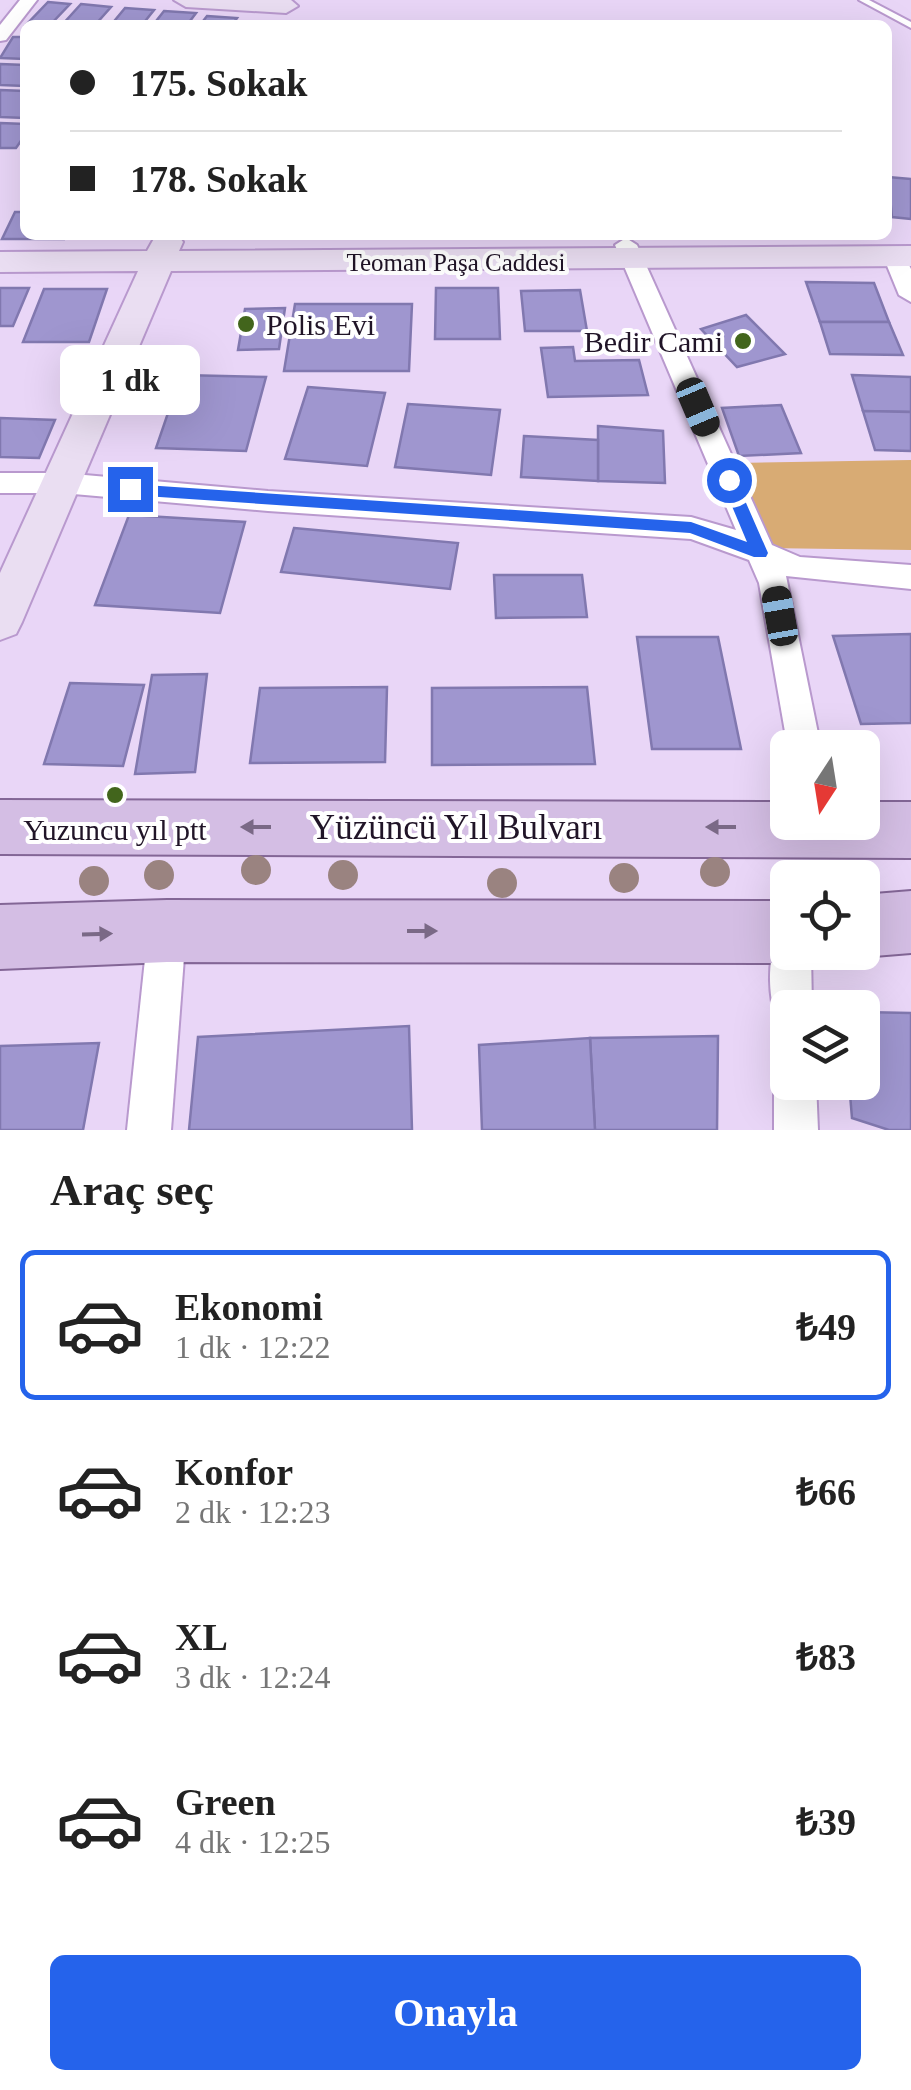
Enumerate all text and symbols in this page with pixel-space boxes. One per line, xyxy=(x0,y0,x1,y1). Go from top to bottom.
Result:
text: 175. Sokak xyxy=(130,62,307,104)
text: 178. Sokak xyxy=(130,158,307,200)
street label: Teoman Paşa Caddesi xyxy=(346,249,566,276)
place label: Polis Evi xyxy=(266,308,375,341)
marker: Polis Evi xyxy=(235,313,257,335)
place label: Bedir Cami xyxy=(584,325,723,358)
marker: Bedir Cami xyxy=(732,330,754,352)
callout: 1 dk xyxy=(60,344,200,414)
text: 1 dk xyxy=(100,362,160,398)
car xyxy=(672,374,724,440)
route start xyxy=(707,458,752,503)
route end xyxy=(108,467,153,512)
car xyxy=(760,584,800,648)
north arrow xyxy=(770,730,880,840)
map controls xyxy=(770,730,880,1100)
marker: Yuzuncu yıl ptt xyxy=(104,784,126,806)
street label: Yüzüncü Yıl Bulvarı xyxy=(310,808,602,847)
place label: Yuzuncu yıl ptt xyxy=(23,813,207,846)
one-way arrow xyxy=(239,819,271,835)
one-way arrow xyxy=(704,819,736,835)
button: locate xyxy=(770,860,880,970)
one-way arrow xyxy=(407,923,439,939)
one-way arrow xyxy=(82,925,114,941)
button: layers xyxy=(770,990,880,1100)
text: Araç seç xyxy=(50,1165,214,1215)
icon: car xyxy=(55,1280,145,1370)
text: Ekonomi xyxy=(175,1286,323,1328)
text: ₺49 xyxy=(796,1306,856,1348)
text: 1 dk · 12:22 xyxy=(175,1329,331,1365)
icon: car xyxy=(55,1445,145,1535)
text: Konfor xyxy=(175,1451,293,1493)
text: ₺66 xyxy=(796,1471,856,1513)
text: 2 dk · 12:23 xyxy=(175,1494,331,1530)
icon: car xyxy=(55,1610,145,1700)
text: XL xyxy=(175,1616,228,1658)
text: ₺83 xyxy=(796,1636,856,1678)
text: 3 dk · 12:24 xyxy=(175,1659,331,1695)
icon: car xyxy=(55,1775,145,1865)
text: Green xyxy=(175,1781,276,1823)
text: ₺39 xyxy=(796,1801,856,1843)
text: 4 dk · 12:25 xyxy=(175,1824,331,1860)
button: Onayla xyxy=(50,1955,861,2070)

